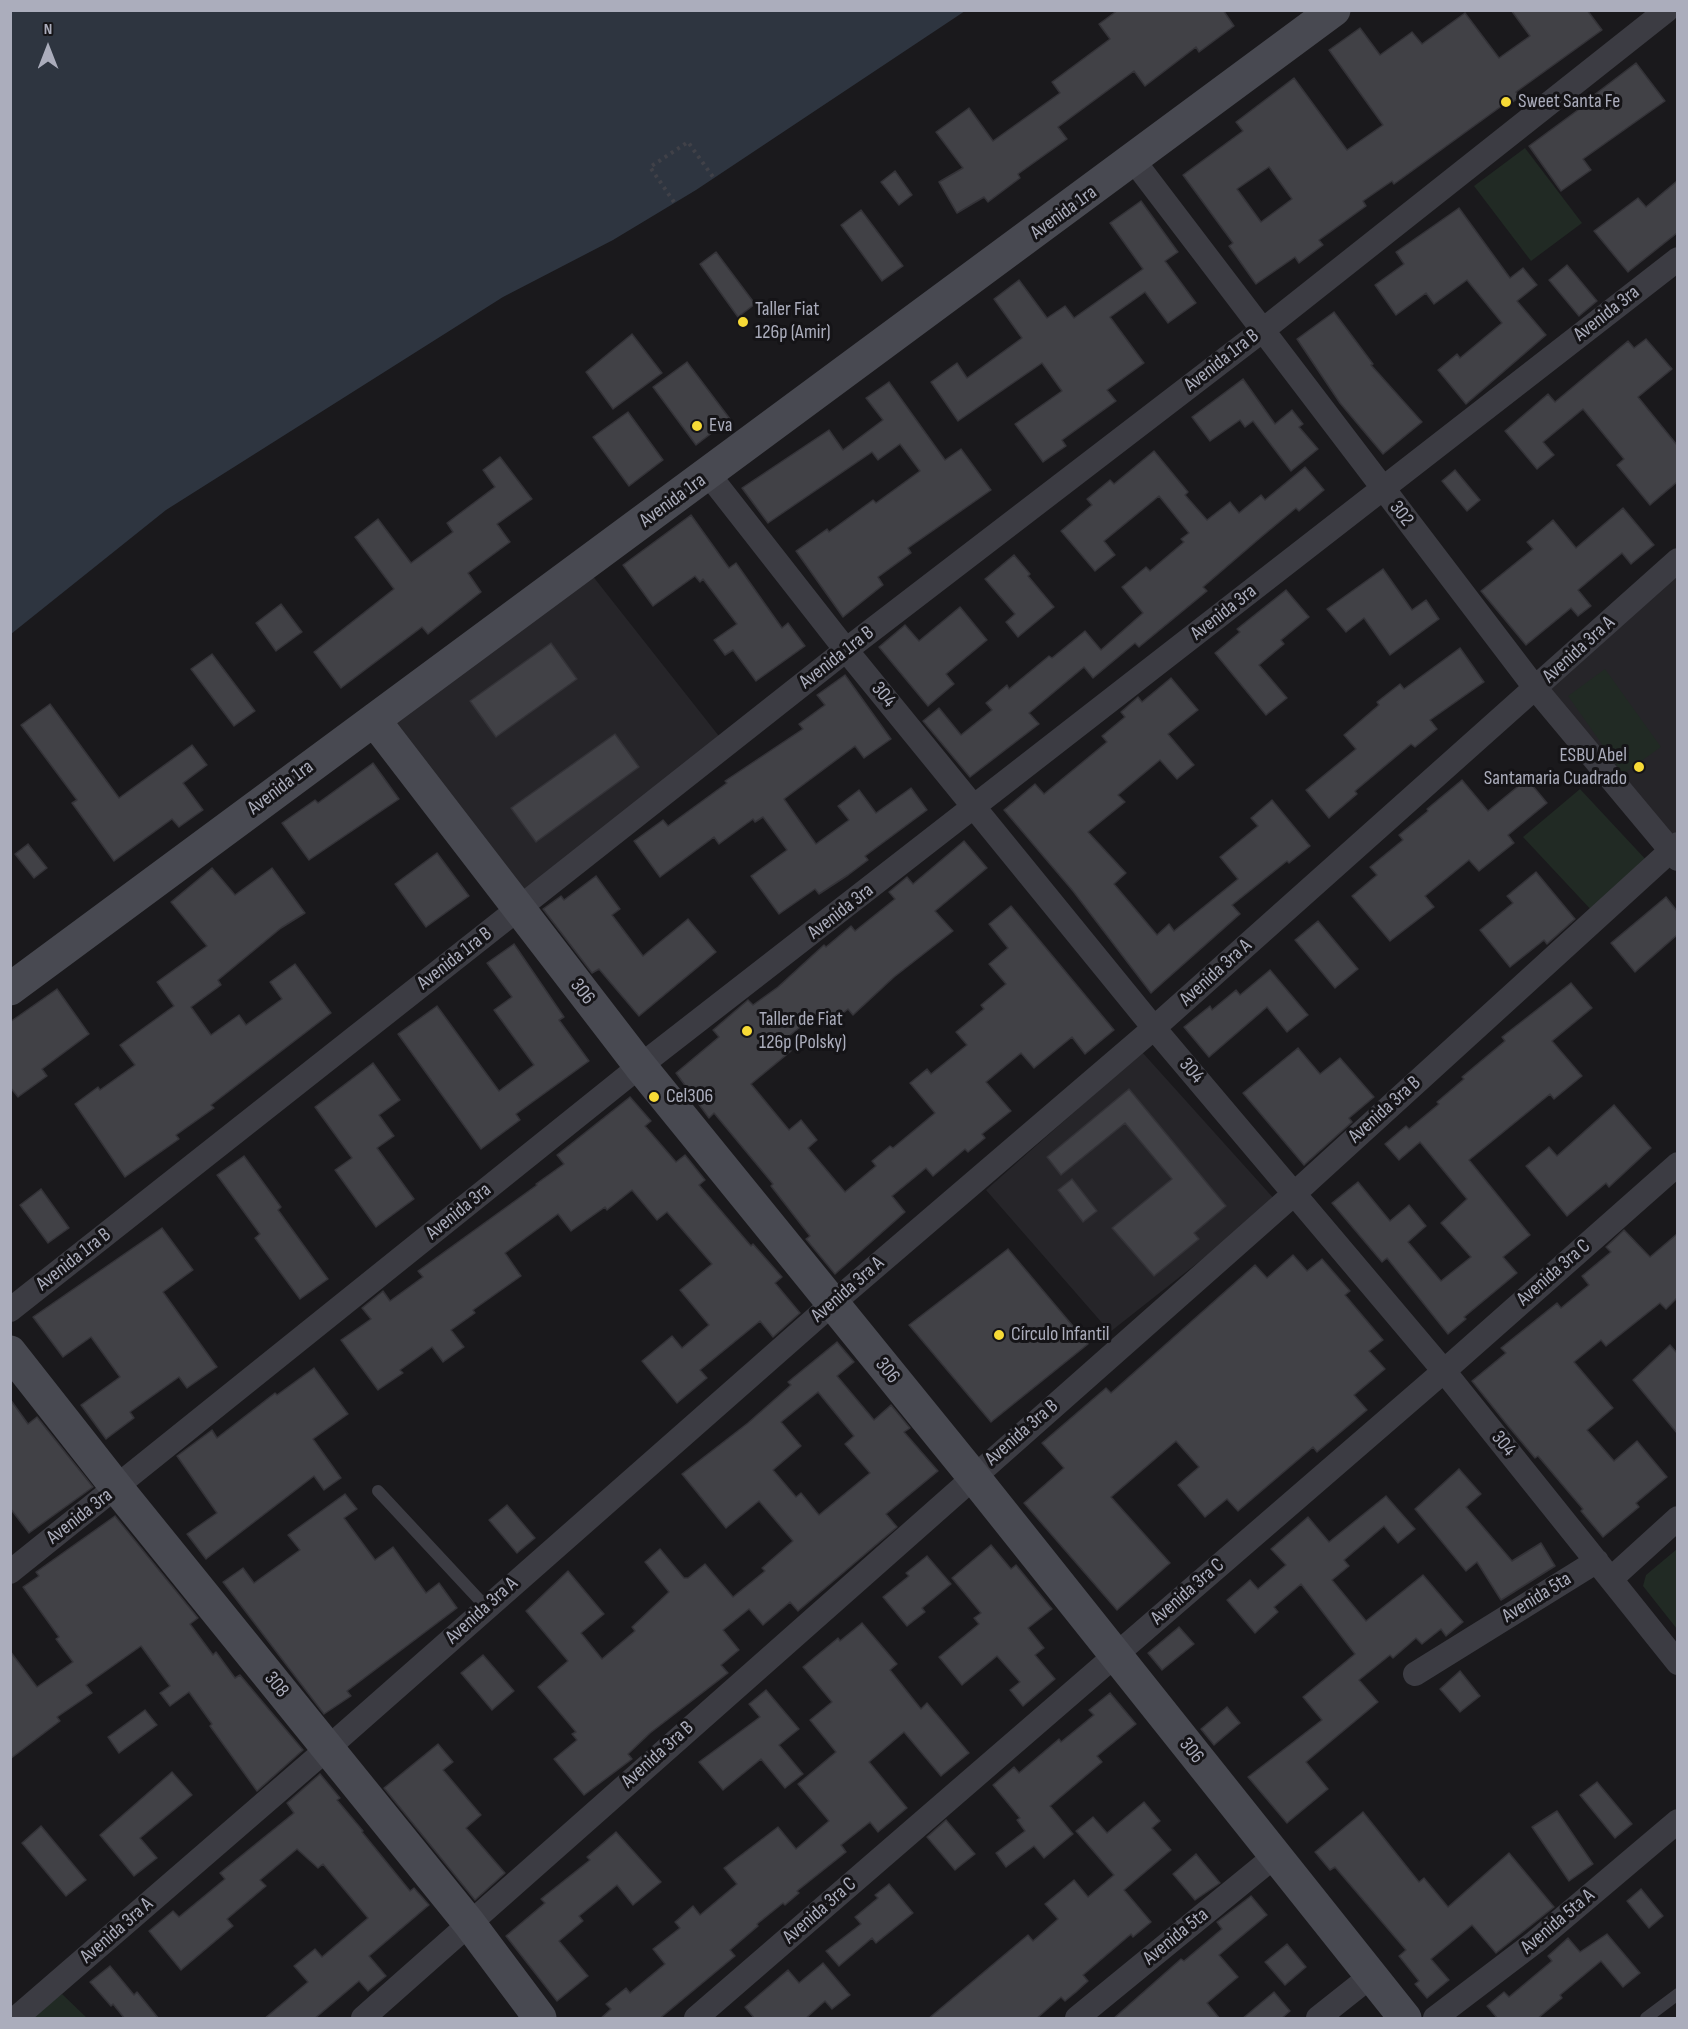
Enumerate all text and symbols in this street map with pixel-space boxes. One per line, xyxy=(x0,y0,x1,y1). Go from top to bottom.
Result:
north arrow xyxy=(18,18,78,78)
text: N xyxy=(44,20,52,39)
place label: Sweet Santa Fe xyxy=(1518,90,1620,114)
marker: Sweet Santa Fe xyxy=(1499,95,1513,109)
street label: Avenida 1ra xyxy=(1026,181,1102,245)
street label: Avenida 3ra xyxy=(1569,281,1645,347)
place label: Taller Fiat 126p (Amir) xyxy=(755,298,831,345)
marker: Taller Fiat 126p (Amir) xyxy=(736,315,750,329)
street label: Avenida 1ra B xyxy=(1180,324,1264,398)
place label: Eva xyxy=(709,414,732,438)
marker: Eva xyxy=(690,419,704,433)
street label: Avenida 1ra xyxy=(635,469,711,533)
street label: 302 xyxy=(1384,497,1418,531)
street label: Avenida 3ra xyxy=(1186,580,1262,646)
street label: Avenida 3ra A xyxy=(1538,611,1620,689)
street label: Avenida 1ra B xyxy=(795,621,879,695)
street label: 304 xyxy=(866,677,900,713)
place label: ESBU Abel Santamaria Cuadrado xyxy=(1484,744,1627,791)
street label: Avenida 1ra xyxy=(243,756,319,820)
marker: ESBU Abel Santamaria Cuadrado xyxy=(1632,760,1646,774)
street label: Avenida 3ra xyxy=(803,879,879,945)
street label: Avenida 1ra B xyxy=(413,922,497,996)
street label: Avenida 3ra A xyxy=(1175,934,1257,1012)
street label: 306 xyxy=(565,974,599,1010)
place label: Taller de Fiat 126p (Polsky) xyxy=(759,1008,846,1055)
marker: Taller de Fiat 126p (Polsky) xyxy=(740,1024,754,1038)
street label: 304 xyxy=(1174,1053,1208,1089)
street label: Avenida 3ra B xyxy=(1344,1071,1426,1149)
place label: Cel306 xyxy=(666,1085,713,1109)
marker: Cel306 xyxy=(647,1090,661,1104)
street label: Avenida 3ra xyxy=(422,1178,496,1246)
street label: Avenida 1ra B xyxy=(32,1223,116,1297)
street label: Avenida 3ra C xyxy=(1512,1234,1596,1312)
street label: Avenida 3ra A xyxy=(807,1252,889,1328)
place label: Círculo Infantil xyxy=(1011,1323,1109,1347)
marker: Círculo Infantil xyxy=(992,1328,1006,1342)
street label: 306 xyxy=(869,1353,905,1389)
street label: Avenida 3ra B xyxy=(981,1395,1063,1471)
street label: 304 xyxy=(1486,1426,1520,1462)
street label: Avenida 3ra xyxy=(42,1484,118,1550)
street label: Avenida 3ra C xyxy=(1146,1553,1230,1631)
street label: Avenida 5ta xyxy=(1498,1567,1576,1629)
street label: Avenida 3ra A xyxy=(441,1572,523,1650)
street label: 308 xyxy=(258,1667,294,1703)
street label: Avenida 3ra B xyxy=(617,1716,699,1794)
street label: 306 xyxy=(1173,1733,1209,1769)
street label: Avenida 3ra C xyxy=(778,1872,862,1950)
street label: Avenida 5ta A xyxy=(1516,1884,1600,1960)
street label: Avenida 3ra A xyxy=(76,1893,158,1969)
street label: Avenida 5ta xyxy=(1138,1903,1214,1971)

